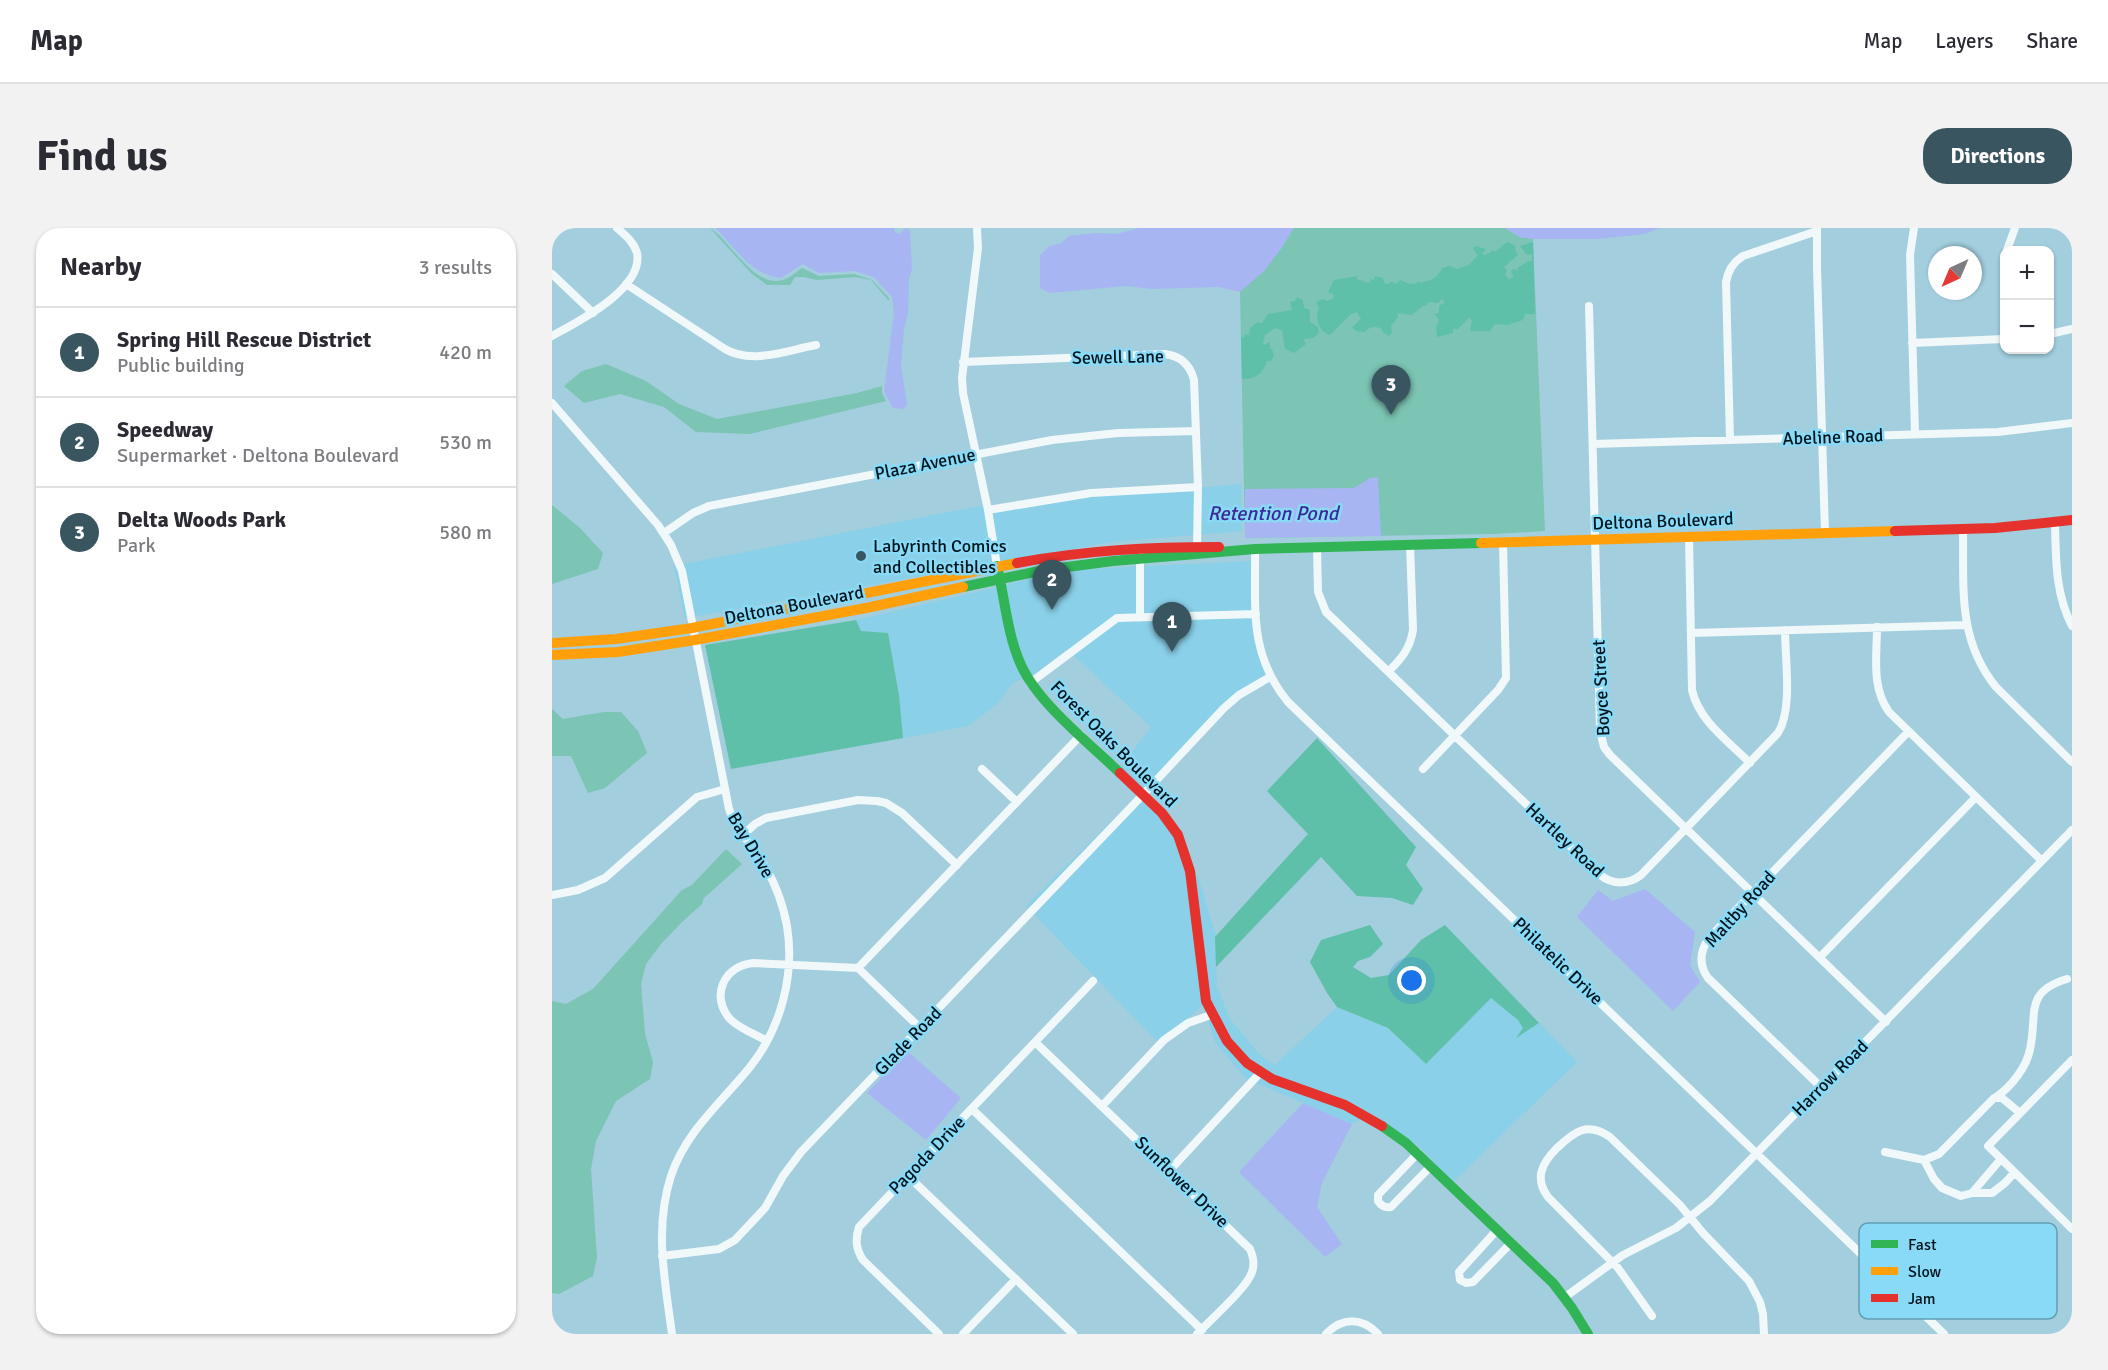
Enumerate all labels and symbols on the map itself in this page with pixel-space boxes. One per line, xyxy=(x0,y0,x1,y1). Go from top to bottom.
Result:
north arrow xyxy=(1928,246,1982,300)
street label: Sewell Lane xyxy=(1072,345,1164,369)
pin: 3 xyxy=(1372,366,1410,415)
street label: Abeline Road xyxy=(1782,424,1884,450)
street label: Plaza Avenue xyxy=(873,443,977,485)
water label: Retention Pond xyxy=(1208,501,1341,526)
street label: Deltona Boulevard xyxy=(1592,508,1734,534)
place label: Labyrinth Comics and Collectibles xyxy=(873,535,1007,578)
marker: Labyrinth Comics and Collectibles xyxy=(854,549,868,563)
pin: 2 xyxy=(1032,560,1072,610)
street label: Deltona Boulevard xyxy=(723,581,865,629)
pin: 1 xyxy=(1152,602,1192,652)
street label: Boyce Street xyxy=(1587,639,1615,737)
street label: Forest Oaks Boulevard xyxy=(1046,676,1182,812)
street label: Hartley Road xyxy=(1521,798,1609,882)
street label: Bay Drive xyxy=(723,808,779,882)
street label: Maltby Road xyxy=(1700,866,1780,952)
street label: Philatelic Drive xyxy=(1508,912,1608,1010)
your location xyxy=(1397,966,1426,995)
street label: Glade Road xyxy=(870,1002,946,1080)
street label: Harrow Road xyxy=(1787,1035,1873,1121)
street label: Pagoda Drive xyxy=(884,1111,970,1199)
street label: Sunflower Drive xyxy=(1130,1132,1234,1232)
legend xyxy=(1859,1223,2057,1319)
text: Fast xyxy=(1908,1235,1937,1255)
text: Slow xyxy=(1908,1262,1942,1282)
text: Jam xyxy=(1908,1289,1936,1309)

